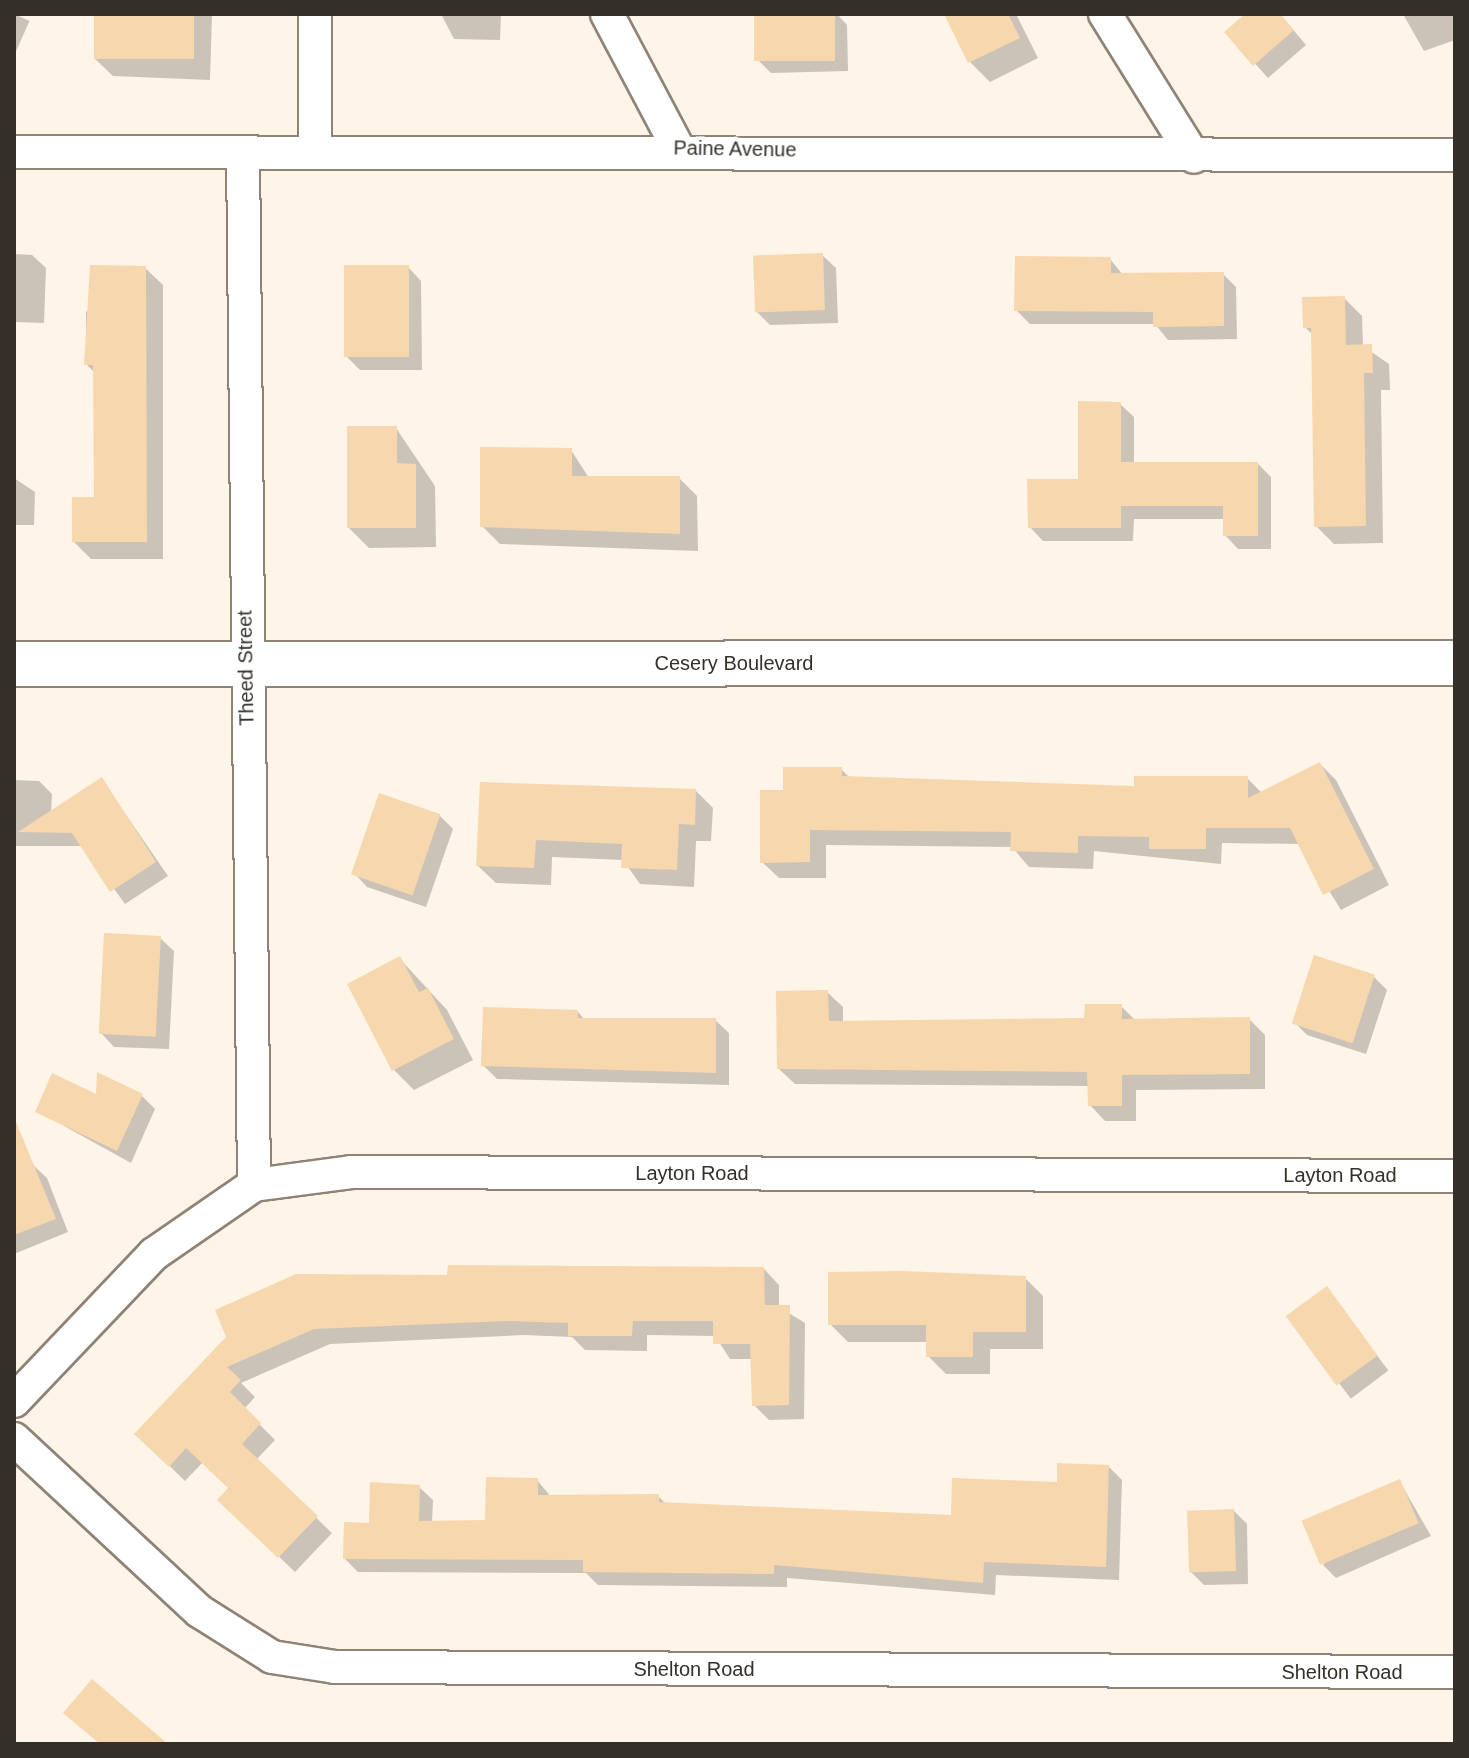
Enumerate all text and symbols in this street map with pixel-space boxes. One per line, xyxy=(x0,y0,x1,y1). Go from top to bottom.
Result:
street label: Paine Avenue xyxy=(673,136,797,162)
street label: Theed Street xyxy=(233,610,259,726)
street label: Cesery Boulevard xyxy=(655,651,813,675)
street label: Layton Road xyxy=(635,1161,749,1185)
street label: Layton Road xyxy=(1283,1163,1397,1187)
street label: Shelton Road xyxy=(633,1657,755,1681)
street label: Shelton Road xyxy=(1281,1660,1403,1684)

